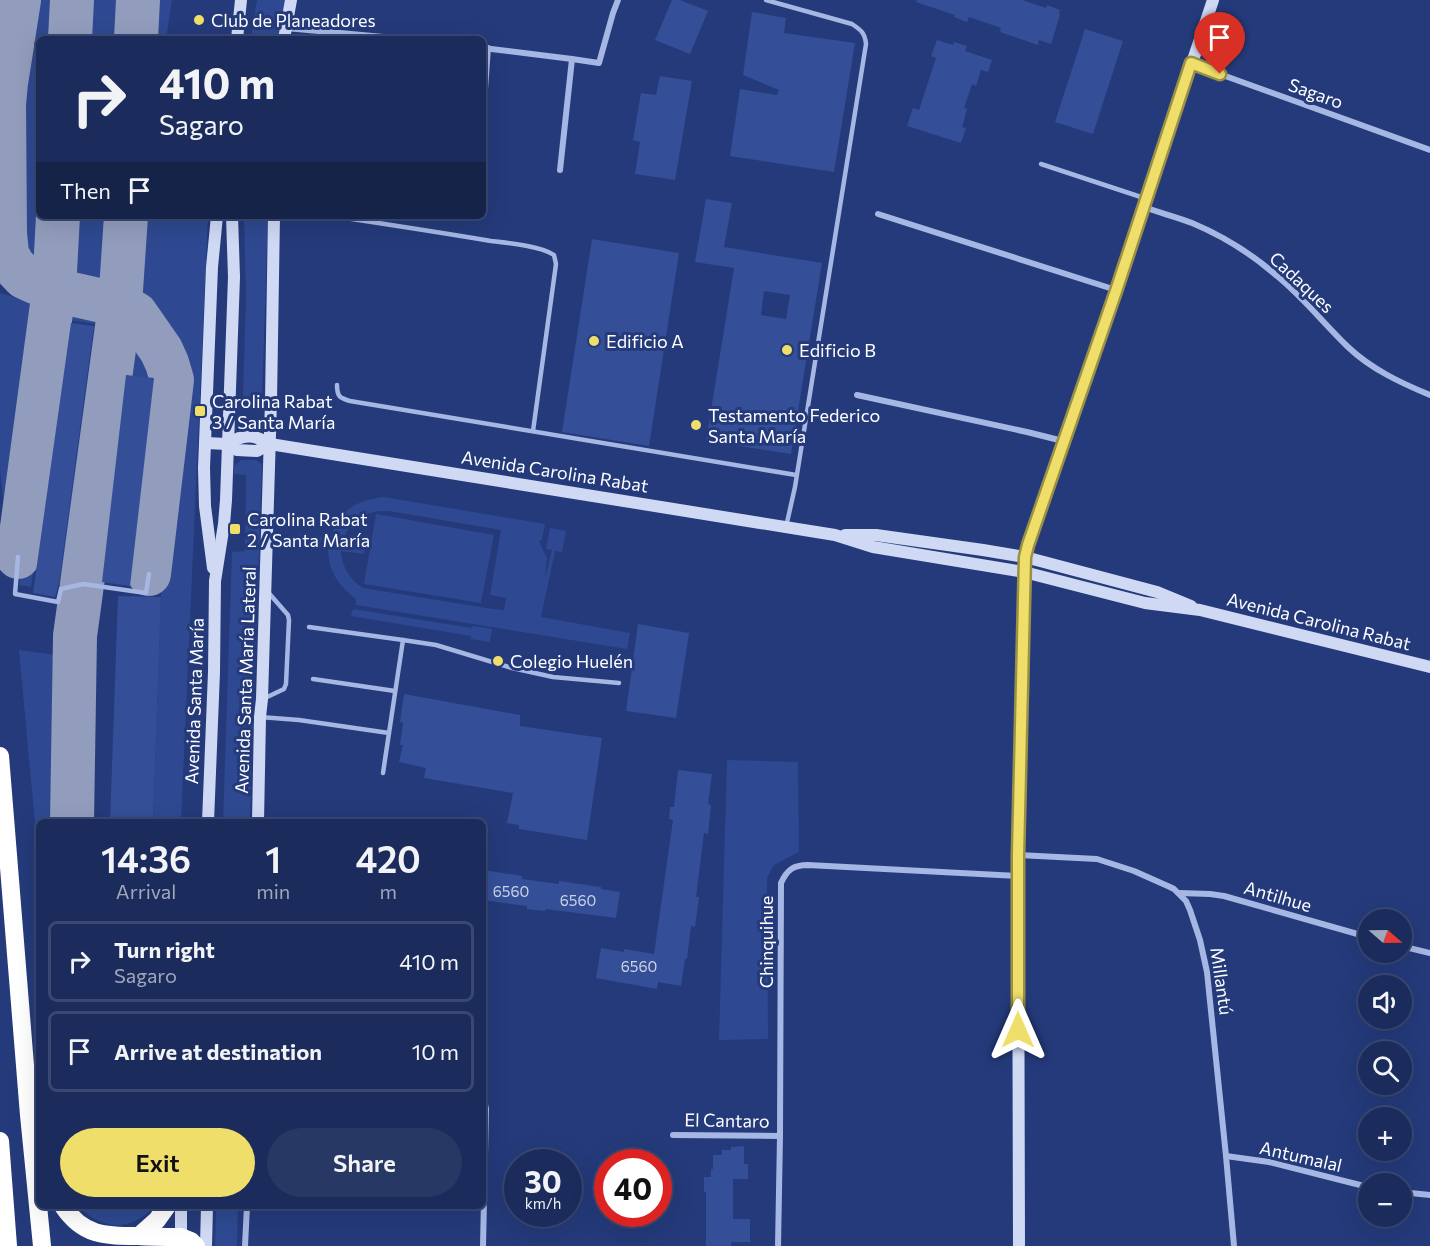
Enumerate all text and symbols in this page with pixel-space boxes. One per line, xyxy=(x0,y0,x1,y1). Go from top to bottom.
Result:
place label: Club de Planeadores xyxy=(211,9,376,31)
pin xyxy=(1194,12,1245,74)
marker: Club de Planeadores xyxy=(192,13,206,27)
icon: arrive xyxy=(1203,21,1236,54)
text: 410 m xyxy=(159,56,275,108)
icon: right xyxy=(60,60,138,138)
street label: Sagaro xyxy=(1286,73,1346,113)
text: Sagaro xyxy=(159,108,244,141)
icon: arrive xyxy=(123,174,156,207)
text: Then xyxy=(60,177,111,204)
street label: Cadaques xyxy=(1265,247,1339,317)
place label: Edificio A xyxy=(606,330,684,352)
marker: Edificio A xyxy=(587,334,601,348)
place label: Edificio B xyxy=(799,339,876,361)
marker: Edificio B xyxy=(780,343,794,357)
place label: Carolina Rabat 3 / Santa María xyxy=(212,390,335,433)
marker: Carolina Rabat 3 / Santa María xyxy=(193,404,207,418)
place label: Testamento Federico Santa María xyxy=(708,404,880,447)
marker: Testamento Federico Santa María xyxy=(689,418,703,432)
street label: Avenida Carolina Rabat xyxy=(460,445,650,497)
place label: Carolina Rabat 2 / Santa María xyxy=(247,508,370,551)
marker: Carolina Rabat 2 / Santa María xyxy=(228,522,242,536)
street label: Avenida Santa María Lateral xyxy=(230,566,260,794)
street label: Avenida Carolina Rabat xyxy=(1225,587,1413,655)
street label: Avenida Santa María xyxy=(180,617,208,785)
place label: Colegio Huelén xyxy=(510,650,633,672)
marker: Colegio Huelén xyxy=(491,654,505,668)
text: 14:36 xyxy=(101,836,191,880)
text: 1 xyxy=(265,836,281,880)
text: 420 xyxy=(355,836,421,880)
street label: Antilhue xyxy=(1242,876,1314,916)
text: Arrival xyxy=(116,879,176,903)
text: min xyxy=(256,879,290,903)
text: m xyxy=(379,879,397,903)
house number: 6560 xyxy=(493,882,529,900)
house number: 6560 xyxy=(560,891,596,909)
street label: Chinquihue xyxy=(755,896,777,988)
north arrow xyxy=(1358,909,1412,963)
map controls xyxy=(1358,909,1412,1227)
text: Turn right xyxy=(114,936,215,963)
icon: right xyxy=(63,945,96,978)
street label: Millantú xyxy=(1206,946,1238,1016)
text: 410 m xyxy=(399,948,459,975)
house number: 6560 xyxy=(621,957,657,975)
text: Sagaro xyxy=(114,963,177,987)
button: sound xyxy=(1358,975,1412,1029)
position arrow xyxy=(986,998,1050,1062)
icon: arrive xyxy=(63,1035,96,1068)
text: Arrive at destination xyxy=(114,1038,322,1065)
text: 10 m xyxy=(412,1038,459,1065)
button: search xyxy=(1358,1041,1412,1095)
button: + xyxy=(1358,1107,1412,1161)
street label: El Cantaro xyxy=(684,1108,770,1132)
button: Exit xyxy=(60,1128,255,1197)
button: Share xyxy=(267,1128,462,1197)
street label: Antumalal xyxy=(1258,1136,1344,1176)
speed limit sign: 40 xyxy=(594,1149,672,1227)
text: 30 xyxy=(524,1162,562,1199)
button: − xyxy=(1358,1173,1412,1227)
text: km/h xyxy=(525,1194,561,1212)

